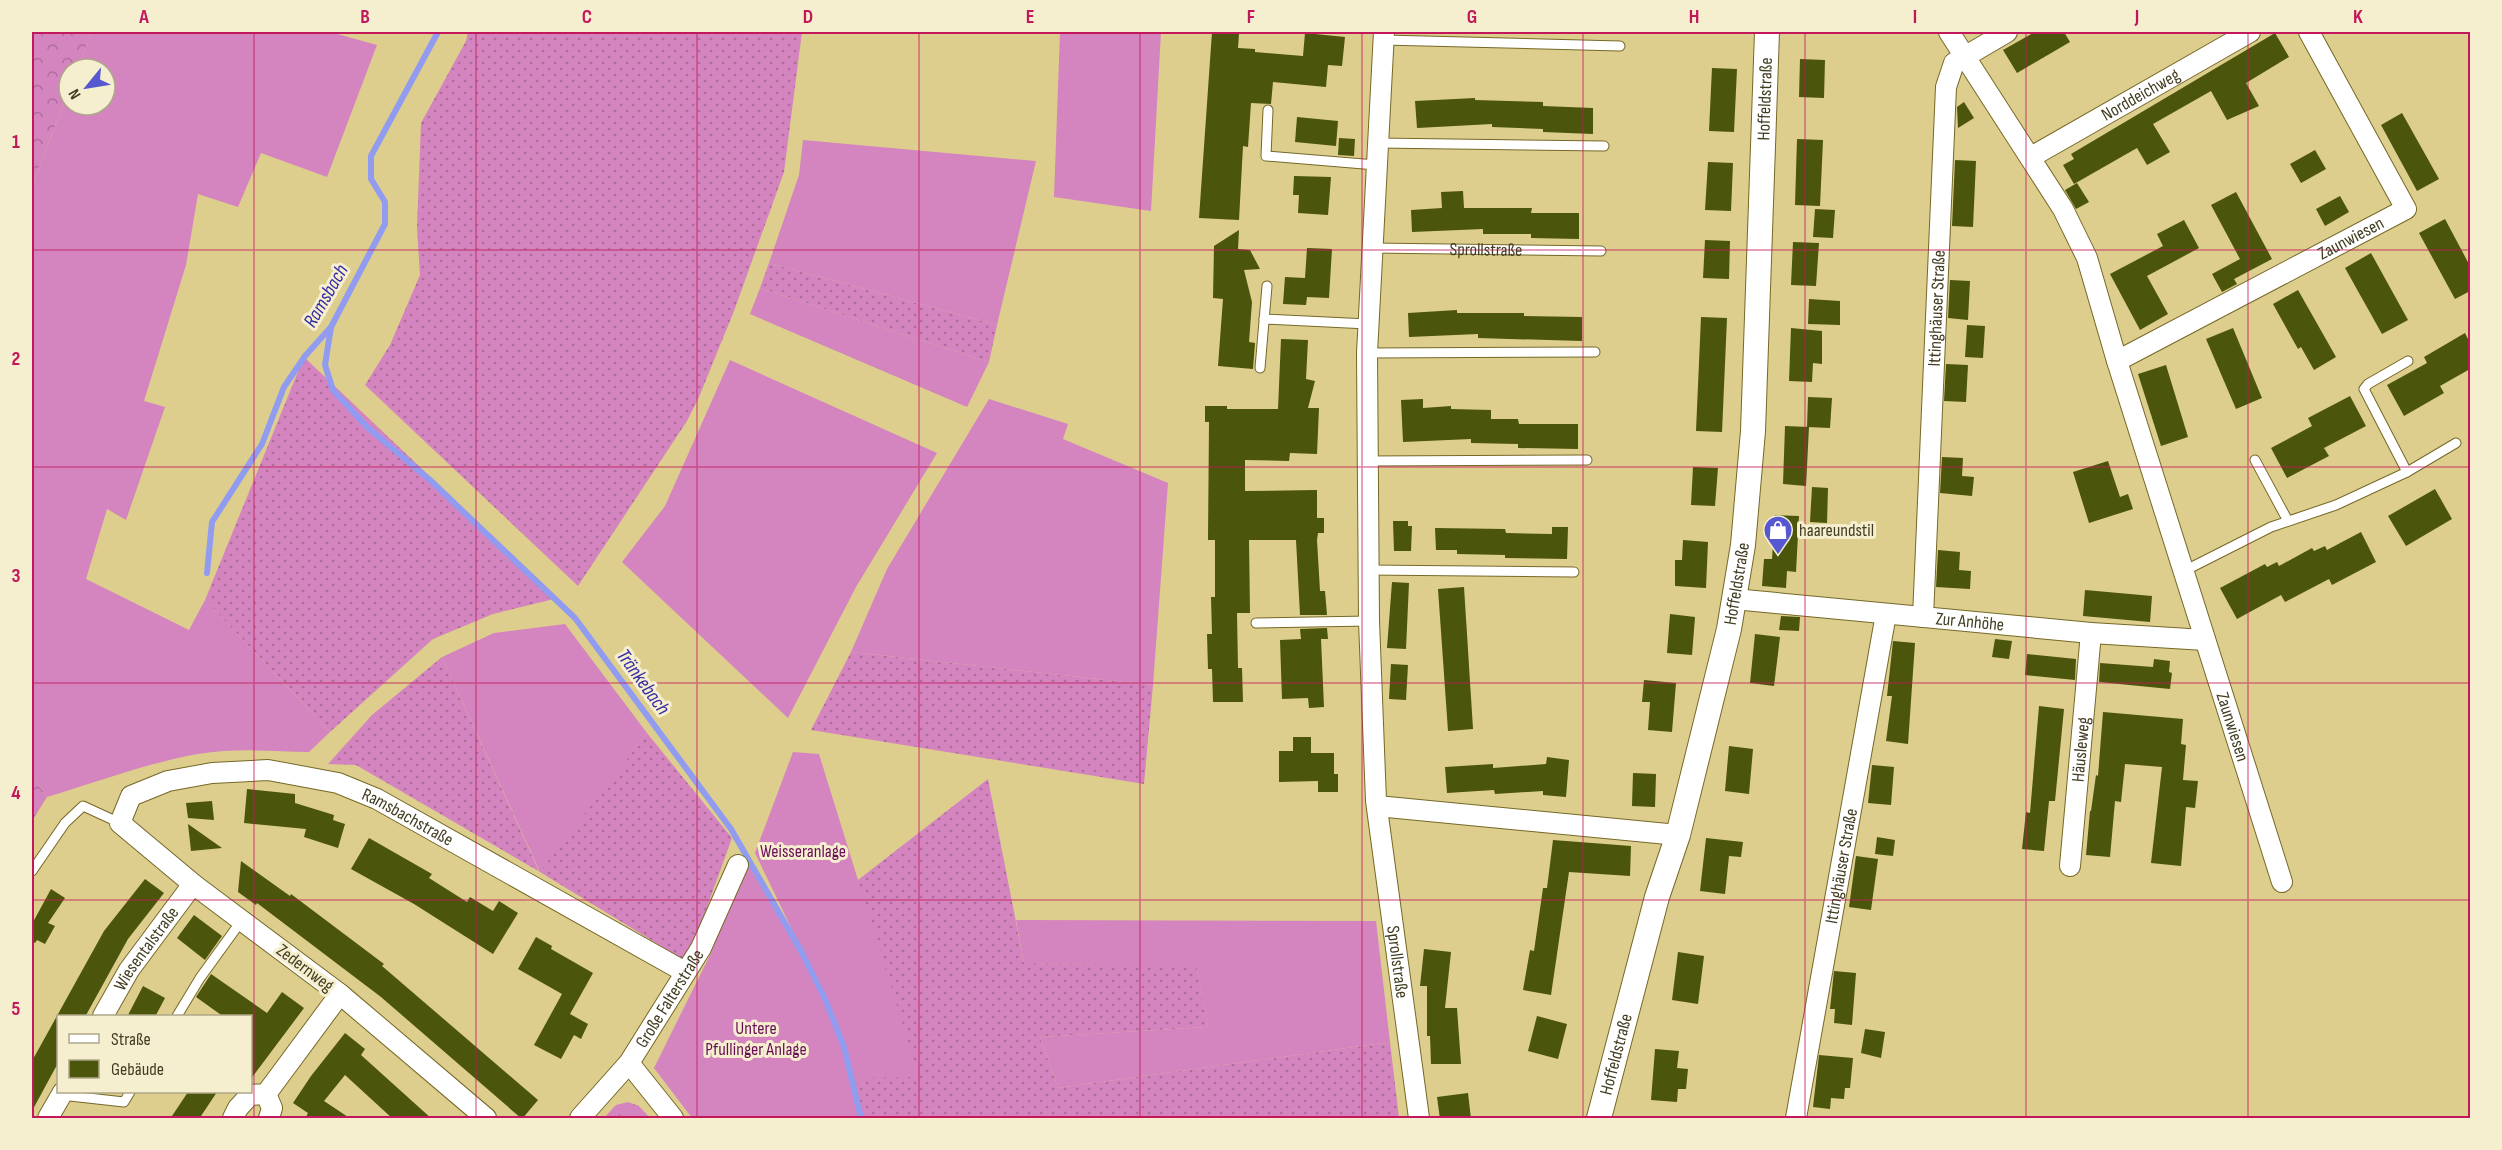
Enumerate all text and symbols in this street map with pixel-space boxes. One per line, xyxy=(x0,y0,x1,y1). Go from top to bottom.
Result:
text: A xyxy=(138,5,149,29)
text: B xyxy=(360,5,370,29)
text: C xyxy=(582,5,592,29)
text: D xyxy=(803,5,813,29)
text: E xyxy=(1026,5,1034,29)
text: F xyxy=(1247,5,1255,29)
text: G xyxy=(1467,5,1477,29)
text: H xyxy=(1689,5,1699,29)
text: I xyxy=(1913,5,1917,29)
text: J xyxy=(2134,5,2139,29)
text: K xyxy=(2353,5,2363,29)
north arrow xyxy=(57,57,117,117)
street label: Hoffeldstraße xyxy=(1753,57,1777,141)
street label: Norddeichweg xyxy=(2098,64,2183,125)
text: N xyxy=(65,85,86,102)
text: 1 xyxy=(12,130,20,154)
street label: Zaunwiesen xyxy=(2314,212,2387,264)
street label: Sprollstraße xyxy=(1449,239,1523,260)
street label: Ittinghäuser Straße xyxy=(1923,250,1949,367)
water label: Ramsbach xyxy=(298,260,354,332)
text: 2 xyxy=(12,347,20,371)
shop icon: haareundstil xyxy=(1762,514,1794,556)
place label: haareundstil xyxy=(1799,520,1874,541)
street label: Hoffeldstraße xyxy=(1719,541,1754,627)
text: 3 xyxy=(12,564,21,588)
street label: Zur Anhöhe xyxy=(1935,608,2005,635)
water label: Tränkebach xyxy=(611,644,675,720)
street label: Zaunwiesen xyxy=(2212,689,2254,764)
street label: Häusleweg xyxy=(2067,716,2094,783)
text: 4 xyxy=(11,781,21,805)
street label: Ramsbachstraße xyxy=(359,784,457,850)
street label: Ittinghäuser Straße xyxy=(1820,807,1862,925)
park label: Weisseranlage xyxy=(760,841,846,862)
street label: Wiesentalstraße xyxy=(109,903,183,994)
street label: Sprollstraße xyxy=(1383,924,1413,999)
street label: Zedernweg xyxy=(272,940,338,996)
street label: Große Falterstraße xyxy=(631,945,708,1051)
text: 5 xyxy=(12,997,21,1021)
street label: Hoffeldstraße xyxy=(1595,1011,1636,1097)
legend xyxy=(57,1015,252,1093)
park label: Untere Pfullinger Anlage xyxy=(705,1018,807,1060)
text: Straße xyxy=(111,1029,151,1050)
text: Gebäude xyxy=(111,1059,164,1080)

